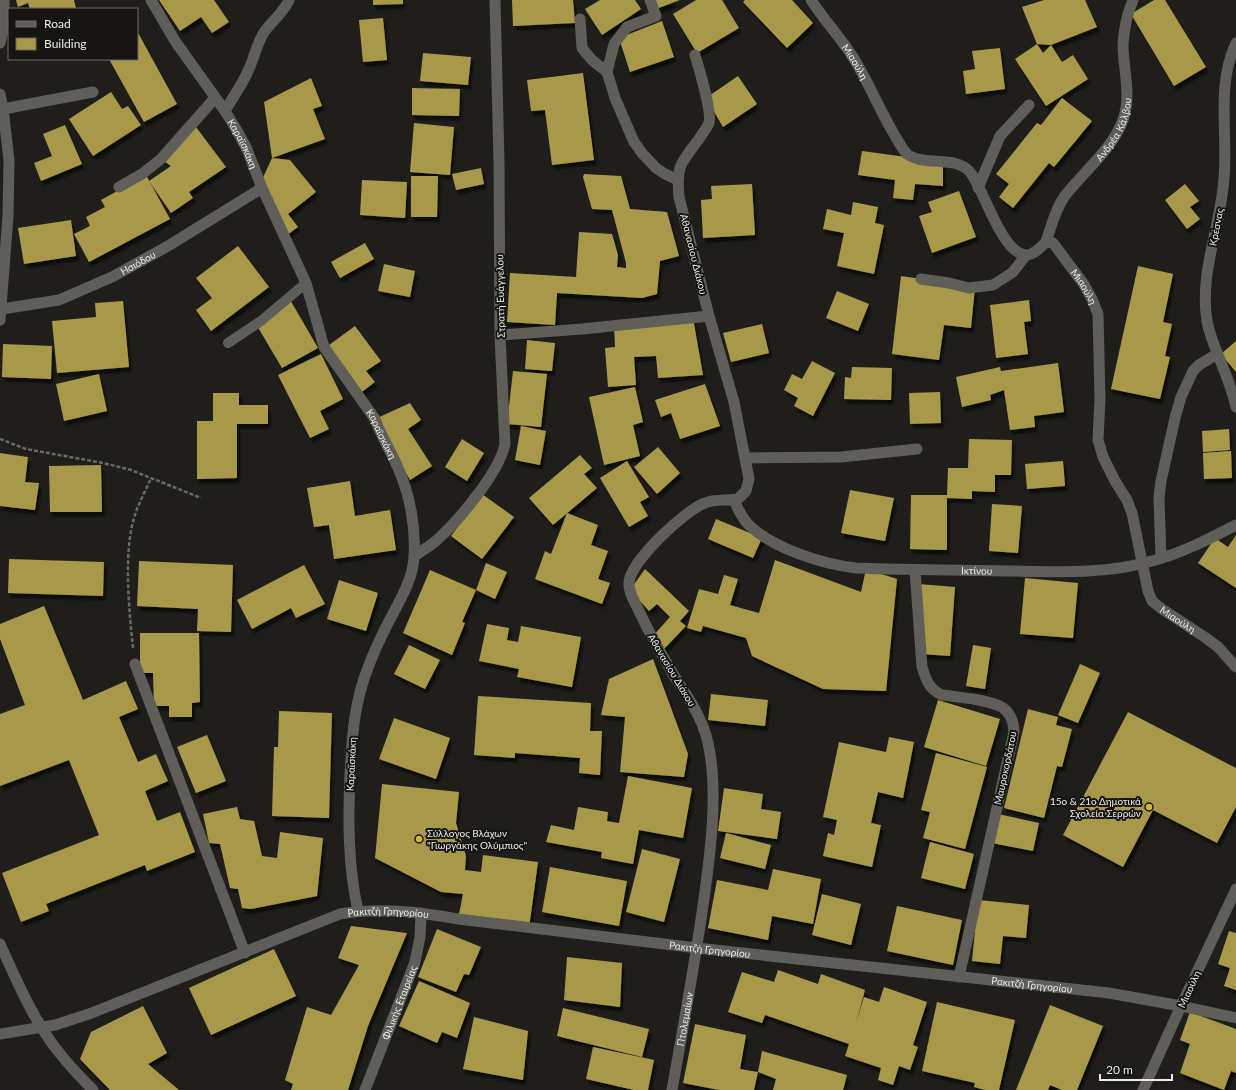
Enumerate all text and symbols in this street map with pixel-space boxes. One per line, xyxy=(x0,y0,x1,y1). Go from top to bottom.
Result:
legend xyxy=(8,8,138,60)
text: Road xyxy=(44,16,71,31)
text: Building xyxy=(44,36,87,51)
street label: Μιαούλη xyxy=(840,41,871,82)
street label: Ανδρέα Κάλβου xyxy=(1093,97,1133,163)
street label: Καραϊσκάκη xyxy=(225,117,260,171)
street label: Κρέσνας xyxy=(1206,207,1226,247)
street label: Αθανασίου Διάκου xyxy=(678,212,710,296)
street label: Ησιόδου xyxy=(118,248,158,277)
street label: Στρατή Ευάγγελου xyxy=(493,254,507,338)
street label: Μιαούλη xyxy=(1068,266,1100,306)
street label: Καραϊσκάκη xyxy=(364,407,399,461)
street label: Ικτίνου xyxy=(961,564,992,577)
street label: Μιαούλη xyxy=(1158,603,1198,636)
street label: Αθανασίου Διάκου xyxy=(646,631,698,709)
street label: Μαυροκορδάτου xyxy=(991,730,1019,806)
street label: Καραϊσκάκη xyxy=(344,737,358,791)
place label: 15ο & 21ο Δημοτικά Σχολεία Σερρών xyxy=(1050,795,1141,819)
marker: 15ο & 21ο Δημοτικά Σχολεία Σερρών xyxy=(1144,802,1154,812)
place label: Σύλλογος Βλάχων "Γιωργάκης Ολύμπιος" xyxy=(427,827,528,851)
marker: Σύλλογος Βλάχων "Γιωργάκης Ολύμπιος" xyxy=(414,834,424,844)
street label: Ρακιτζή Γρηγορίου xyxy=(347,905,429,920)
street label: Ρακιτζή Γρηγορίου xyxy=(669,939,751,960)
street label: Φιλικής Εταιρείας xyxy=(379,963,419,1041)
street label: Μιαούλη xyxy=(1175,968,1203,1010)
street label: Ρακιτζή Γρηγορίου xyxy=(991,974,1073,995)
street label: Πτολεμαίων xyxy=(674,991,695,1047)
scale bar xyxy=(1100,1056,1172,1082)
text: 20 m xyxy=(1106,1062,1133,1077)

